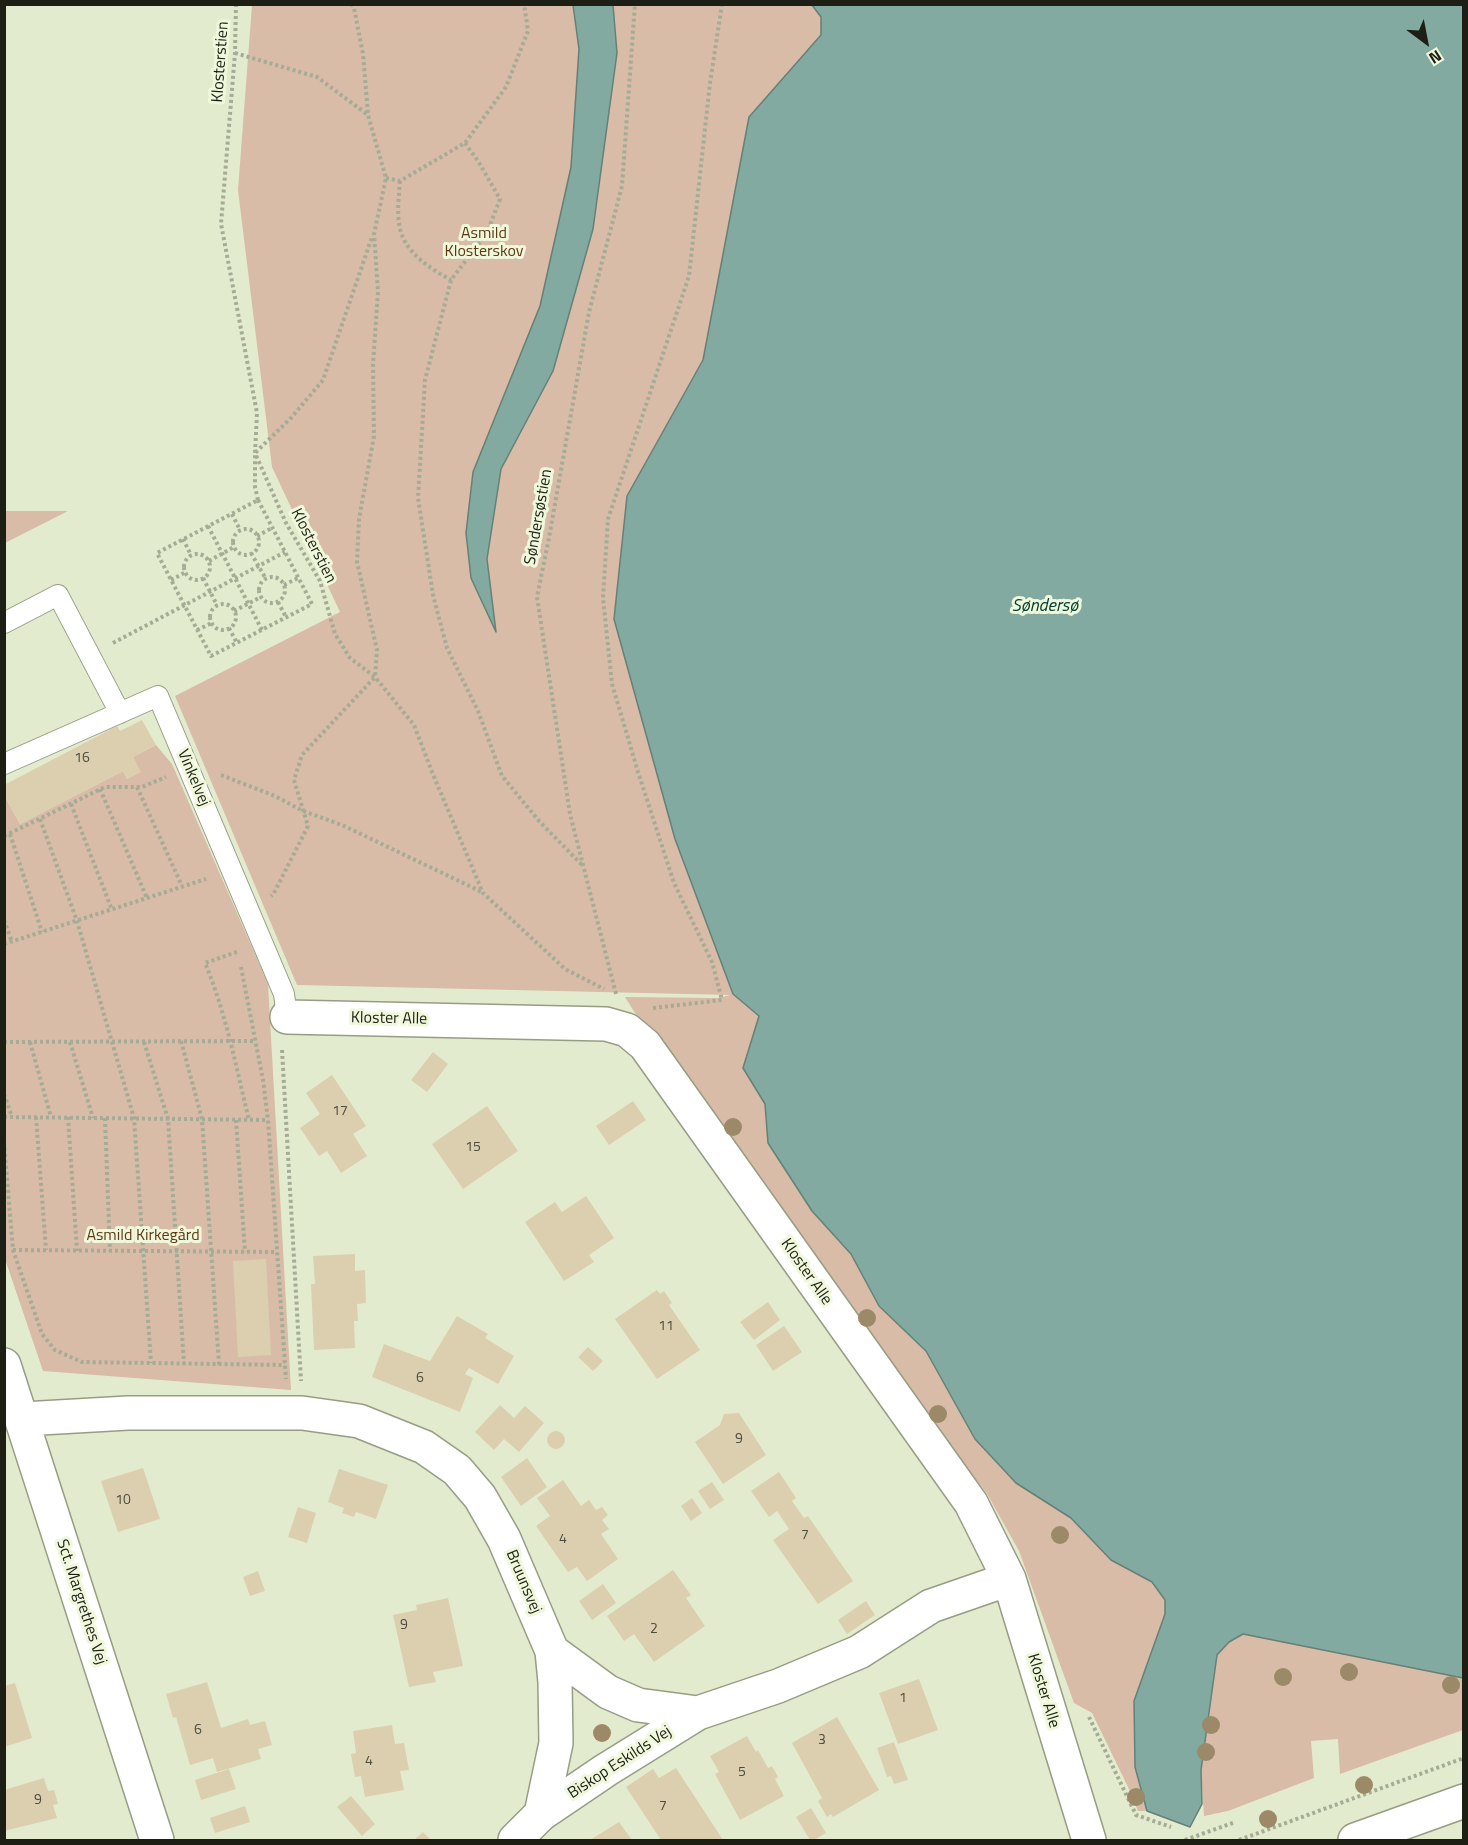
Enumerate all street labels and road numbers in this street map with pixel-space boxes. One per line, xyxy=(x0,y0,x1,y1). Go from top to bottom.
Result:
street label: Klosterstien xyxy=(209,21,233,103)
street label: Søndersøstien xyxy=(521,468,557,566)
street label: Klosterstien xyxy=(286,505,340,587)
street label: Vinkelvej xyxy=(172,747,214,809)
street label: Kloster Alle xyxy=(351,1009,427,1029)
street label: Kloster Alle xyxy=(776,1235,836,1309)
street label: Sct. Margrethes Vej xyxy=(52,1537,110,1667)
street label: Bruunsvej xyxy=(501,1547,545,1617)
street label: Kloster Alle xyxy=(1023,1652,1063,1730)
street label: Biskop Eskilds Vej xyxy=(565,1722,675,1804)

